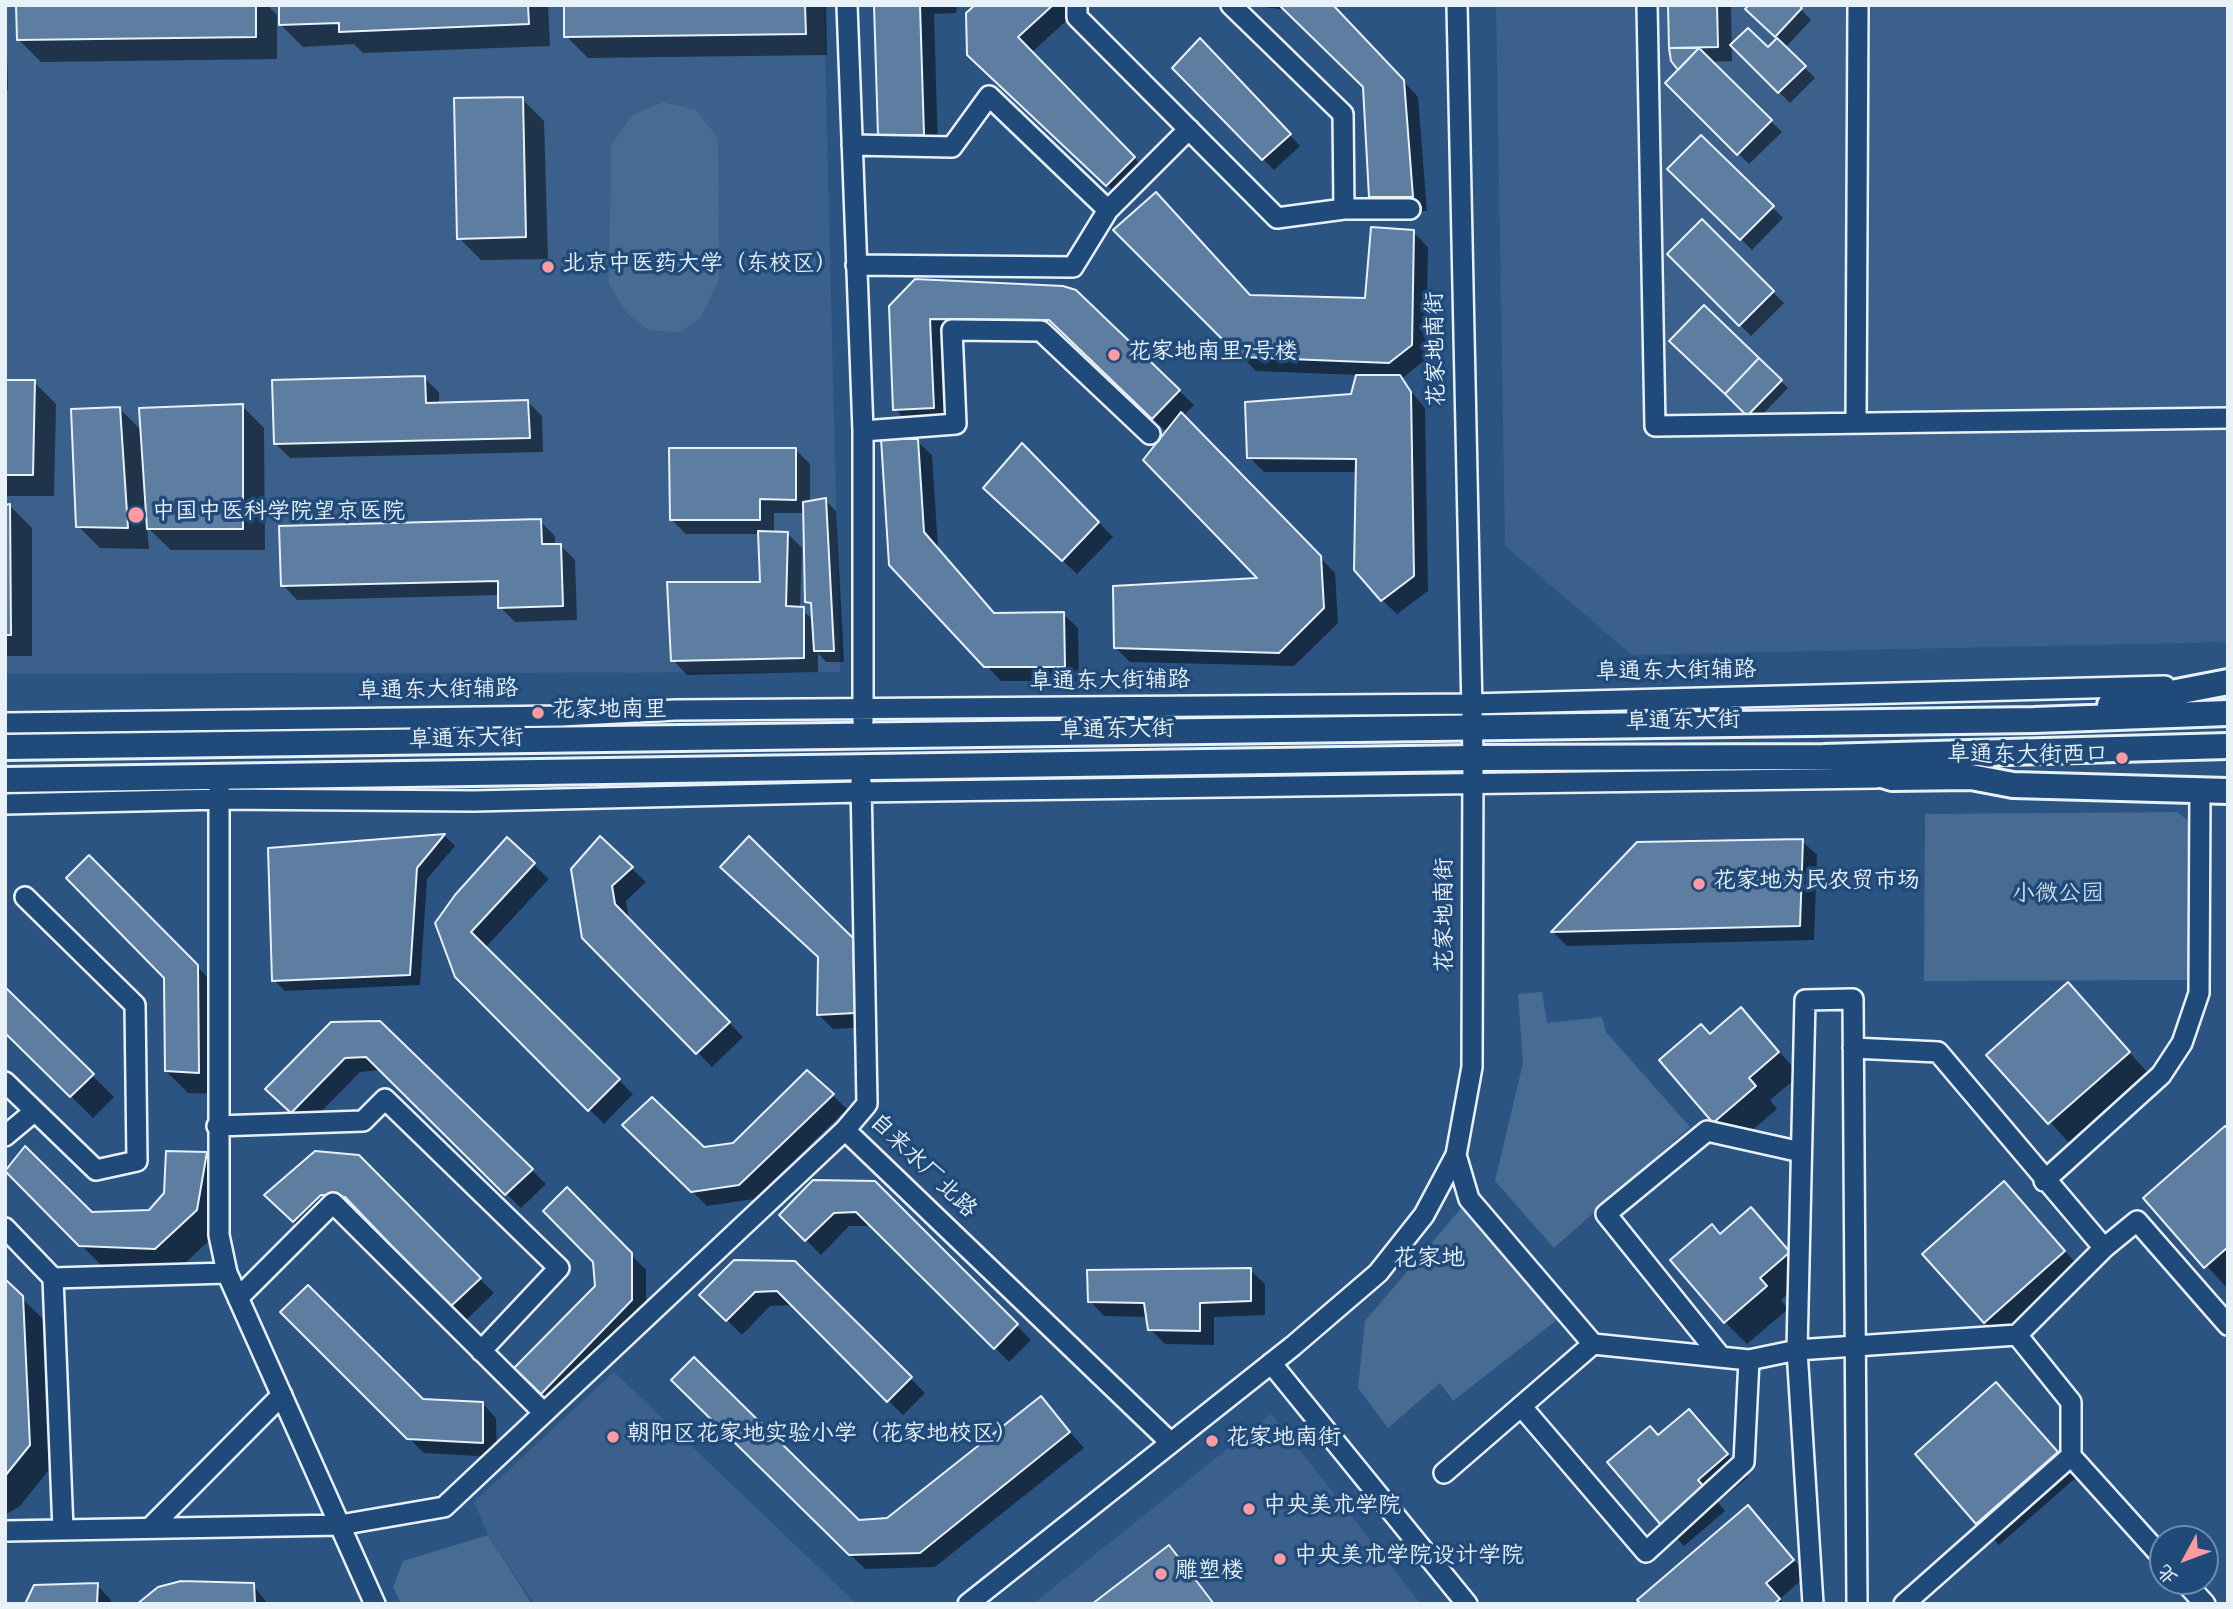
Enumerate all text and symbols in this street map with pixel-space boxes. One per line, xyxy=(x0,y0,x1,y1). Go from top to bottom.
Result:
place label: 北京中医药大学（东校区） xyxy=(562,253,838,281)
marker: 北京中医药大学（东校区） xyxy=(540,259,556,275)
street label: 花家地南街 xyxy=(1424,291,1454,407)
place label: 花家地南里7号楼 xyxy=(1128,341,1298,369)
marker: 花家地南里7号楼 xyxy=(1106,347,1122,363)
place label: 中国中医科学院望京医院 xyxy=(152,501,405,529)
marker: 中国中医科学院望京医院 xyxy=(126,505,146,525)
street label: 阜通东大街辅路 xyxy=(1595,659,1757,689)
street label: 阜通东大街辅路 xyxy=(1029,669,1191,699)
street label: 阜通东大街辅路 xyxy=(357,678,519,708)
place label: 花家地南里 xyxy=(552,699,667,727)
marker: 花家地南里 xyxy=(530,705,546,721)
street label: 阜通东大街 xyxy=(1625,709,1741,739)
street label: 阜通东大街 xyxy=(1059,718,1175,748)
street label: 阜通东大街 xyxy=(408,727,524,757)
place label: 阜通东大街西口 xyxy=(1947,744,2108,772)
marker: 阜通东大街西口 xyxy=(2114,750,2130,766)
street label: 花家地南街 xyxy=(1434,858,1462,972)
place label: 花家地为民农贸市场 xyxy=(1713,870,1920,898)
marker: 花家地为民农贸市场 xyxy=(1691,876,1707,892)
park label: 小微公园 xyxy=(2012,883,2104,911)
street label: 自来水厂北路 xyxy=(862,1110,980,1226)
district label: 花家地 xyxy=(1393,1248,1465,1276)
place label: 朝阳区花家地实验小学（花家地校区） xyxy=(627,1423,1018,1451)
place label: 花家地南街 xyxy=(1226,1427,1341,1455)
marker: 朝阳区花家地实验小学（花家地校区） xyxy=(605,1429,621,1445)
marker: 花家地南街 xyxy=(1204,1433,1220,1449)
place label: 中央美术学院 xyxy=(1263,1495,1401,1523)
marker: 中央美术学院 xyxy=(1241,1501,1257,1517)
north arrow xyxy=(2149,1525,2219,1595)
place label: 中央美术学院设计学院 xyxy=(1294,1545,1524,1573)
marker: 中央美术学院设计学院 xyxy=(1272,1551,1288,1567)
text: 北 xyxy=(2153,1557,2186,1589)
place label: 雕塑楼 xyxy=(1175,1560,1244,1588)
marker: 雕塑楼 xyxy=(1153,1566,1169,1582)

